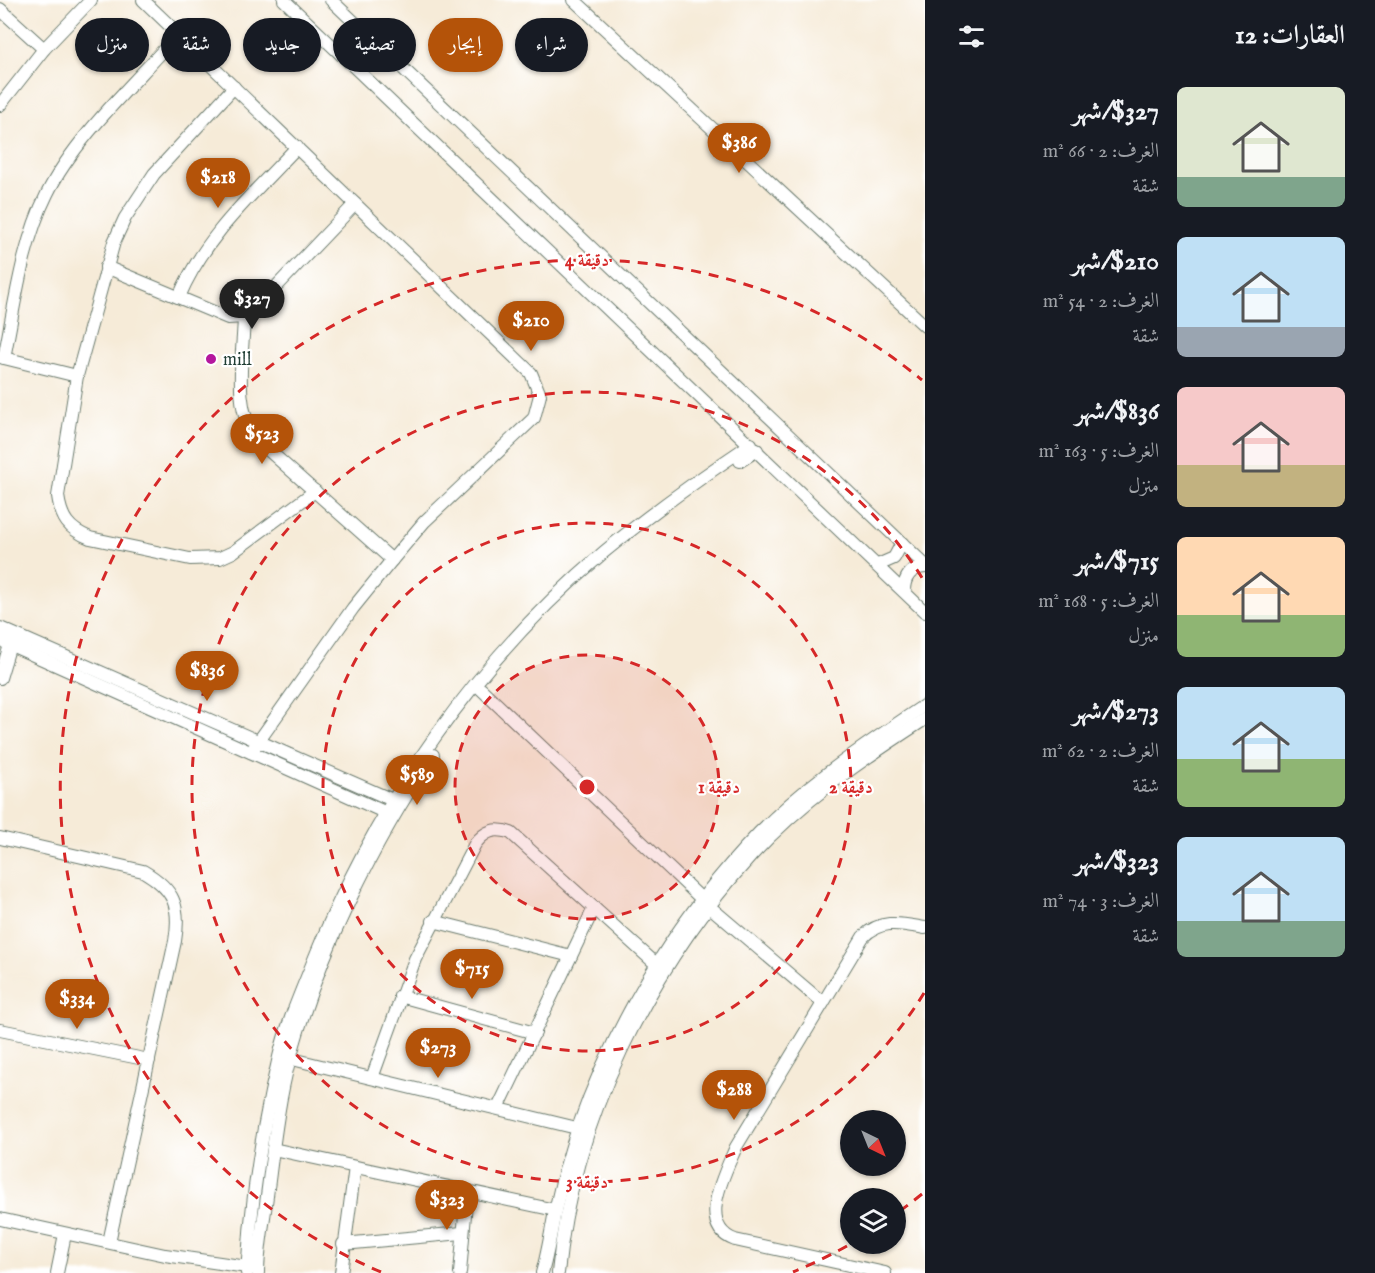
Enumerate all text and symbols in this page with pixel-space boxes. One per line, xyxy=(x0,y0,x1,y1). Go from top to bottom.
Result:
chip: منزل xyxy=(75,18,149,72)
chip: شقة xyxy=(161,18,231,72)
chip: جديد xyxy=(243,18,321,72)
chip: تصفية xyxy=(333,18,416,72)
chip: إيجار xyxy=(428,18,503,72)
chip: شراء xyxy=(515,18,588,72)
text: العقارات: 12 xyxy=(1235,19,1345,52)
icon: filters xyxy=(955,20,988,53)
text: $327/شهر xyxy=(1072,95,1159,128)
icon: home xyxy=(1225,111,1297,183)
pin: $386 xyxy=(703,123,775,174)
text: $386 xyxy=(722,130,756,155)
text: الغرف: 2 · 66 m² xyxy=(1043,139,1159,164)
pin: $218 xyxy=(182,158,254,209)
text: $218 xyxy=(200,165,236,190)
text: شقة xyxy=(1133,174,1159,199)
text: $210/شهر xyxy=(1071,245,1159,278)
text: 4 دقيقة xyxy=(565,250,609,273)
icon: home xyxy=(1225,261,1297,333)
pin: $327 xyxy=(216,279,288,330)
text: $327 xyxy=(233,286,271,311)
text: الغرف: 2 · 54 m² xyxy=(1043,289,1159,314)
pin: $210 xyxy=(495,301,567,352)
text: $210 xyxy=(512,308,550,333)
text: شقة xyxy=(1133,324,1159,349)
place label: mill xyxy=(223,349,252,372)
marker: mill xyxy=(204,352,218,366)
text: $836/شهر xyxy=(1075,395,1159,428)
icon: home xyxy=(1225,411,1297,483)
pin: $523 xyxy=(226,414,298,465)
text: $523 xyxy=(244,421,280,446)
text: الغرف: 5 · 163 m² xyxy=(1039,439,1159,464)
text: منزل xyxy=(1128,474,1159,499)
text: $715/شهر xyxy=(1075,545,1159,578)
icon: home xyxy=(1225,561,1297,633)
text: الغرف: 5 · 168 m² xyxy=(1038,589,1159,614)
text: منزل xyxy=(1128,624,1159,649)
pin: $836 xyxy=(171,651,243,702)
text: $836 xyxy=(190,658,224,683)
text: $273/شهر xyxy=(1072,695,1159,728)
icon: home xyxy=(1225,711,1297,783)
text: الغرف: 2 · 62 m² xyxy=(1042,739,1159,764)
pin: $589 xyxy=(381,755,453,806)
text: $589 xyxy=(400,762,434,787)
text: شقة xyxy=(1133,774,1159,799)
centre of rings xyxy=(577,777,597,797)
text: 1 دقيقة xyxy=(698,777,740,800)
text: 2 دقيقة xyxy=(829,777,873,800)
text: $323/شهر xyxy=(1074,845,1159,878)
icon: home xyxy=(1225,861,1297,933)
text: الغرف: 3 · 74 m² xyxy=(1043,889,1159,914)
text: شقة xyxy=(1133,924,1159,949)
pin: $715 xyxy=(436,949,508,1000)
text: $715 xyxy=(454,956,490,981)
pin: $334 xyxy=(41,979,113,1030)
text: $334 xyxy=(59,986,95,1011)
pin: $273 xyxy=(402,1028,474,1079)
text: $273 xyxy=(419,1035,457,1060)
pin: $288 xyxy=(698,1070,770,1121)
text: $288 xyxy=(716,1077,752,1102)
north arrow xyxy=(840,1110,906,1176)
map controls xyxy=(840,1110,906,1254)
text: 3 دقيقة xyxy=(566,1172,608,1195)
pin: $323 xyxy=(411,1180,483,1231)
text: $323 xyxy=(429,1187,465,1212)
button: layers xyxy=(840,1188,906,1254)

